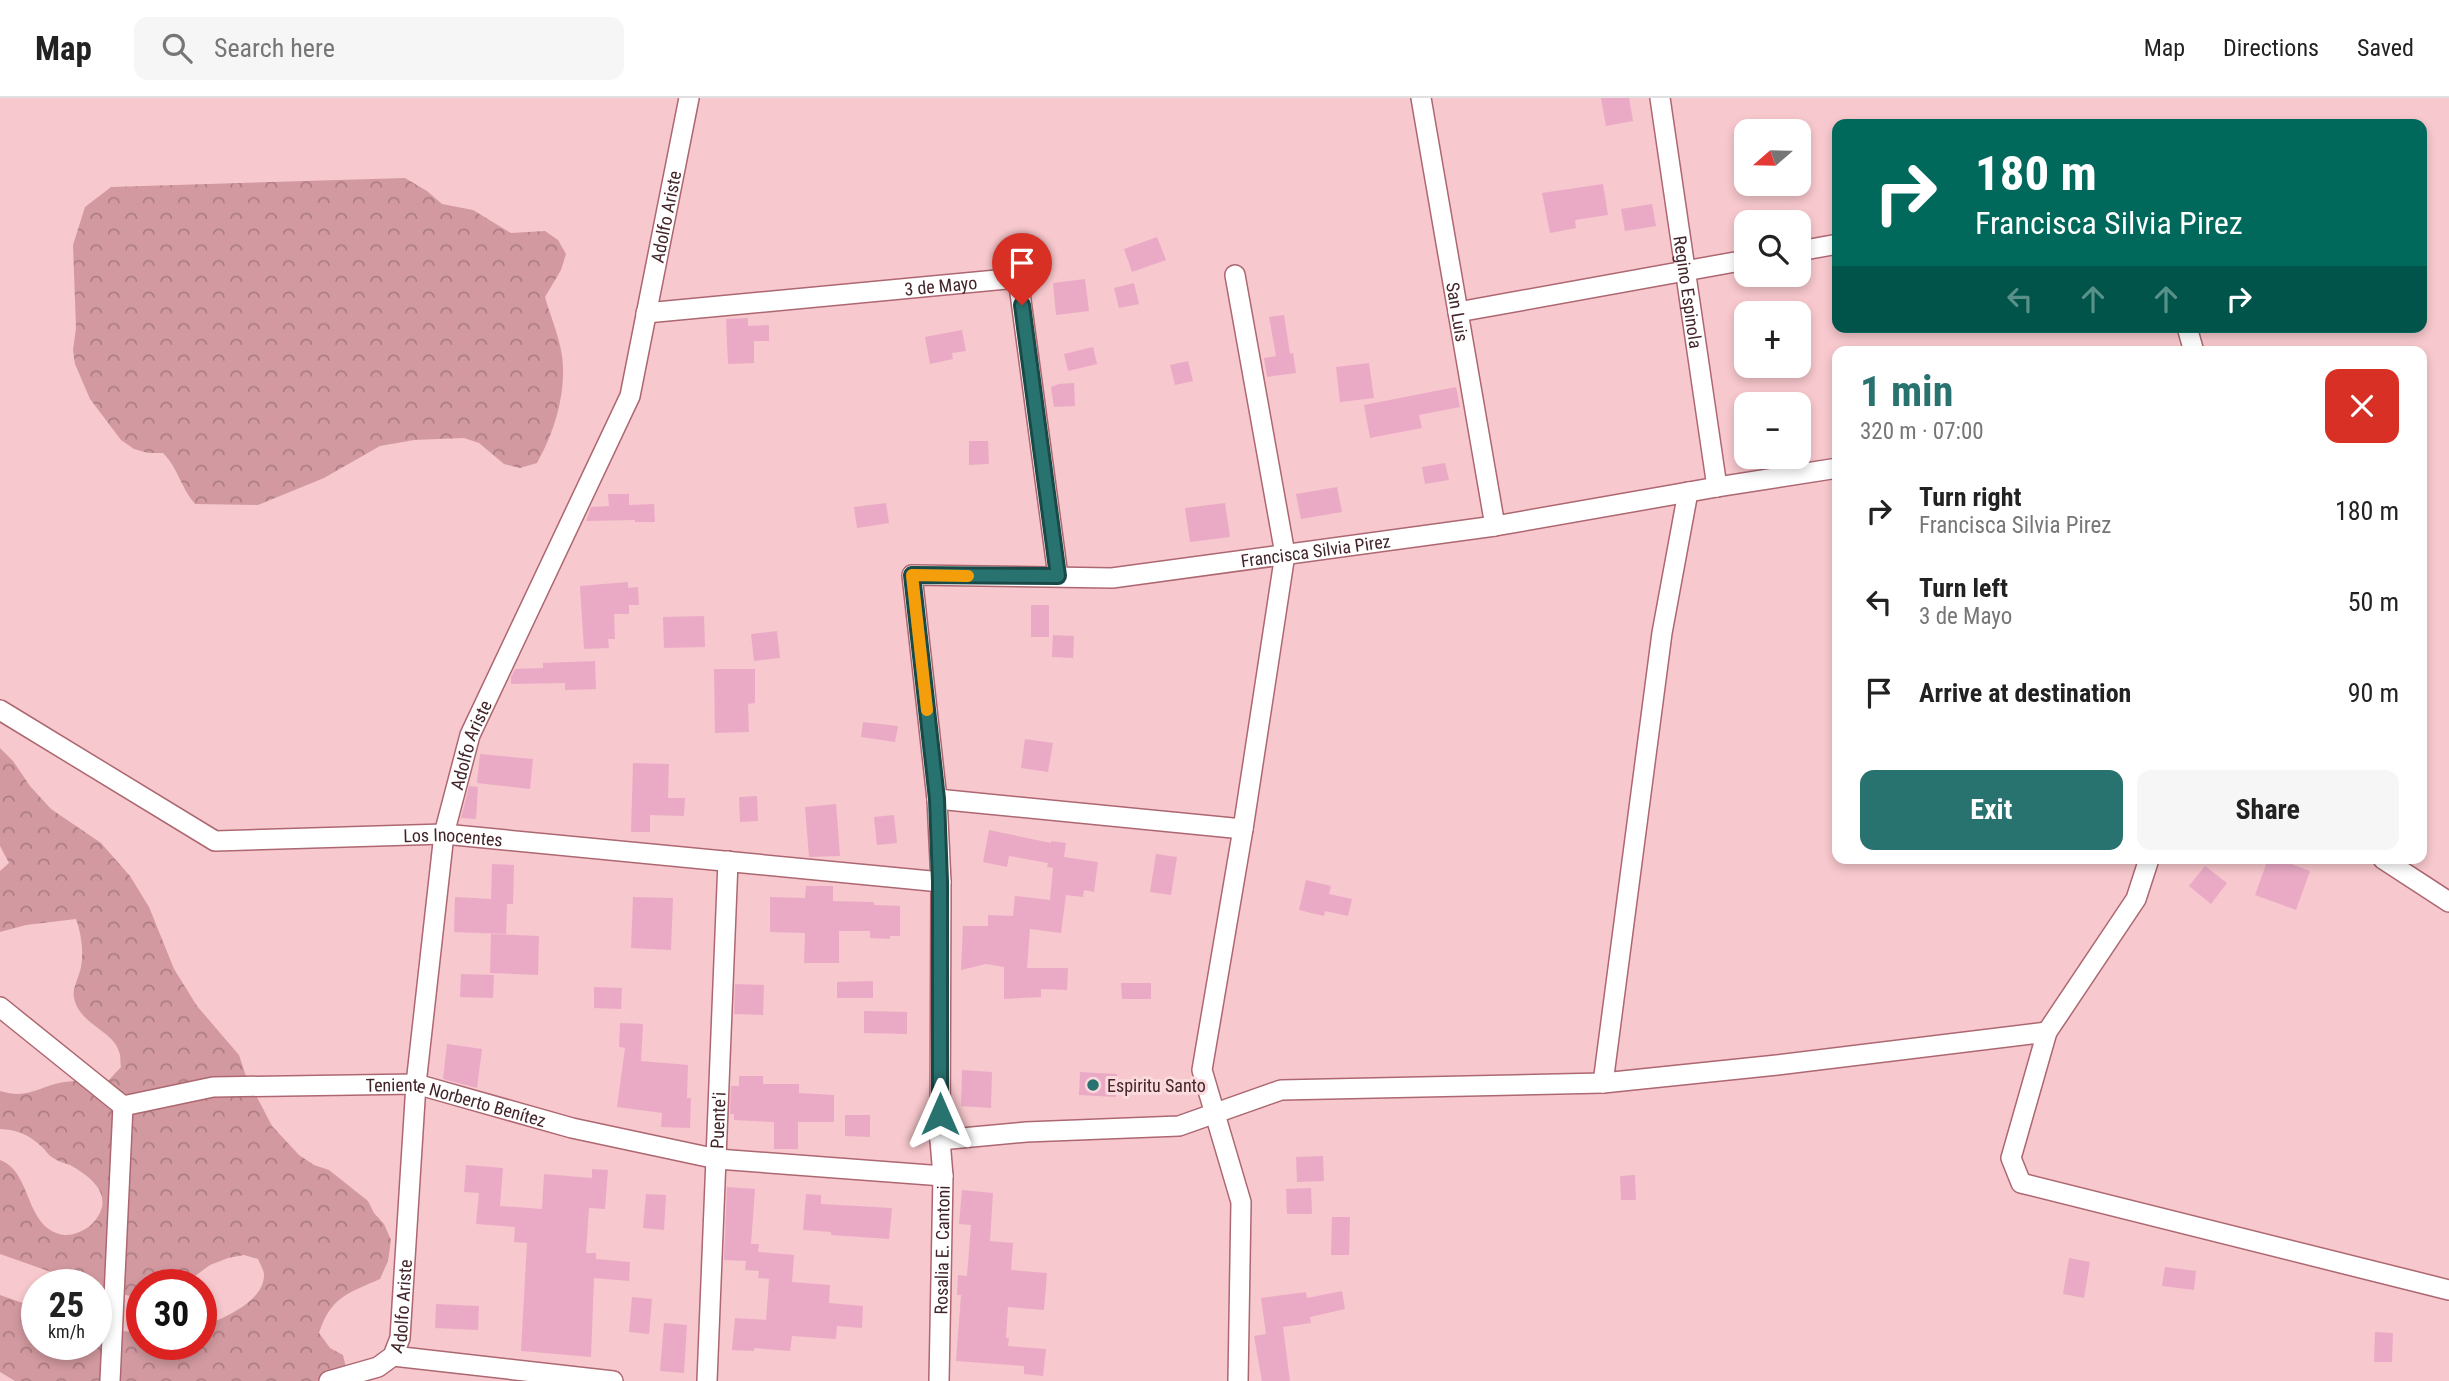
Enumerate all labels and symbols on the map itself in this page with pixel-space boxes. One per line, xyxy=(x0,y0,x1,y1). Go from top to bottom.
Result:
north arrow xyxy=(1734,119,1811,196)
street label: Adolfo Ariste xyxy=(646,169,685,264)
pin xyxy=(992,233,1052,305)
street label: Regino Espinola xyxy=(1670,234,1707,350)
street label: 3 de Mayo xyxy=(903,271,978,299)
street label: San Luis xyxy=(1443,280,1473,343)
street label: Francisca Silvia Pirez xyxy=(1239,530,1392,571)
street label: Adolfo Ariste xyxy=(446,697,495,792)
street label: Los Inocentes xyxy=(403,823,504,850)
street label: Teniente Norberto Benítez xyxy=(365,1073,549,1131)
place label: Espiritu Santo xyxy=(1107,1075,1206,1096)
position arrow xyxy=(903,1077,977,1151)
marker: Espiritu Santo xyxy=(1085,1077,1101,1093)
street label: Puente'i xyxy=(706,1091,729,1149)
street label: Rosalia E. Cantoni xyxy=(930,1185,953,1315)
street label: Adolfo Ariste xyxy=(385,1259,415,1355)
speed limit sign: 30 xyxy=(126,1269,217,1360)

